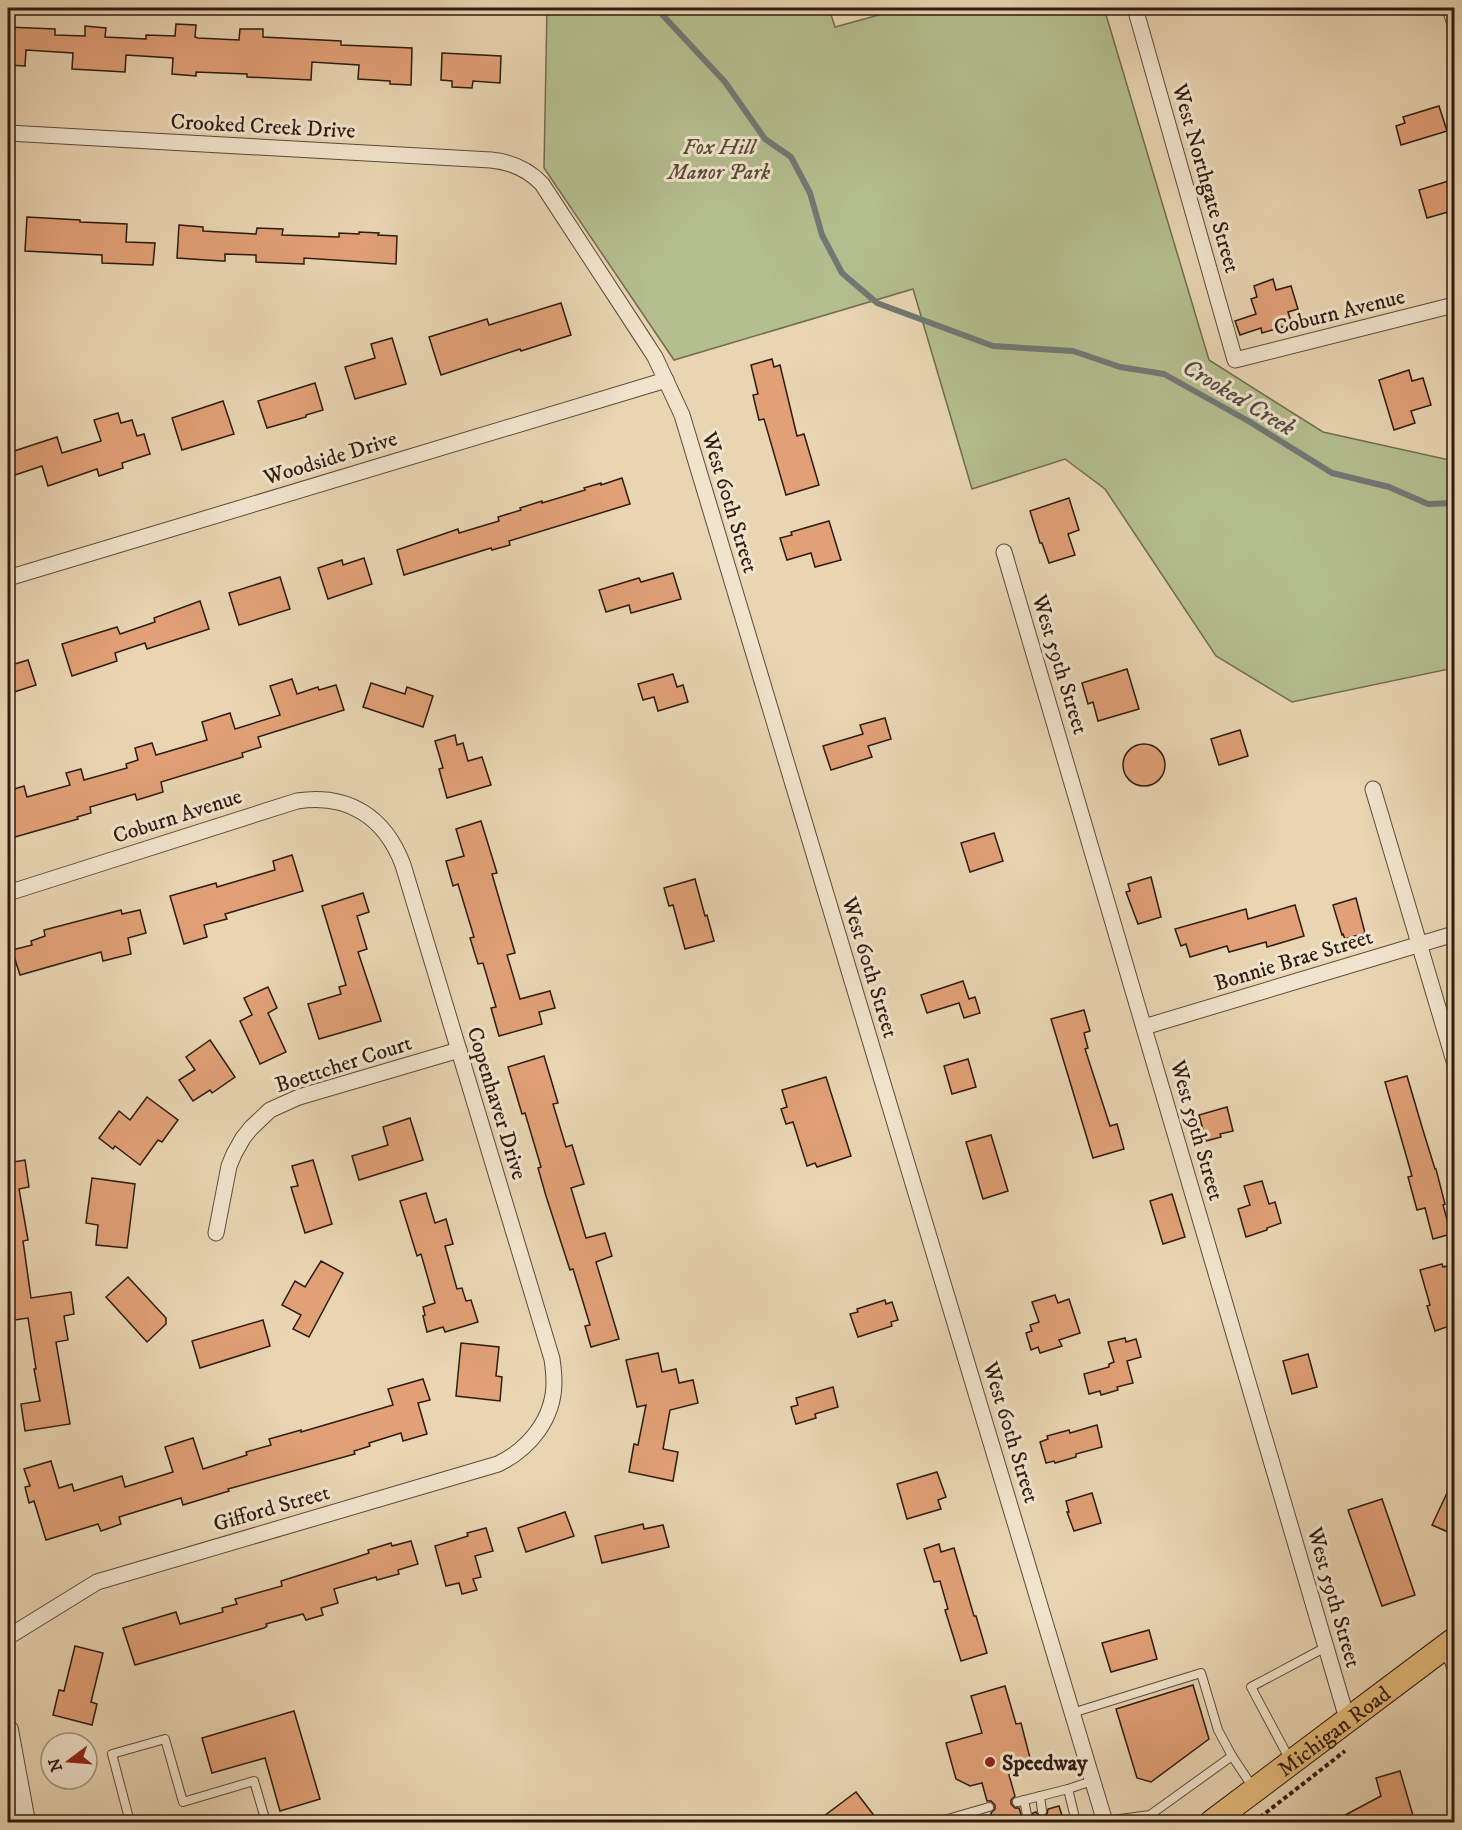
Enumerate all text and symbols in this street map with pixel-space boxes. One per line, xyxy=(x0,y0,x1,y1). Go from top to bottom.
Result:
street label: West Northgate Street xyxy=(1165,80,1245,276)
street label: Crooked Creek Drive xyxy=(170,108,356,145)
park label: Fox Hill Manor Park xyxy=(666,134,771,186)
street label: Coburn Avenue xyxy=(1271,283,1408,342)
water label: Crooked Creek xyxy=(1177,352,1300,443)
street label: Woodside Drive xyxy=(259,425,400,492)
street label: West 60th Street xyxy=(695,428,764,576)
street label: West 59th Street xyxy=(1025,590,1094,738)
street label: Coburn Avenue xyxy=(110,783,245,850)
street label: West 60th Street xyxy=(835,893,904,1041)
street label: Bonnie Brae Street xyxy=(1211,924,1376,997)
street label: Copenhaver Drive xyxy=(460,1024,533,1183)
street label: Boettcher Court xyxy=(272,1030,415,1099)
street label: West 59th Street xyxy=(1163,1056,1229,1204)
street label: West 60th Street xyxy=(976,1358,1045,1506)
street label: Gifford Street xyxy=(210,1479,333,1538)
street label: West 59th Street xyxy=(1300,1523,1366,1671)
street label: Michigan Road xyxy=(1273,1681,1396,1783)
north arrow xyxy=(39,1731,99,1791)
place label: Speedway xyxy=(1002,1750,1088,1777)
marker: Speedway xyxy=(983,1755,997,1769)
text: N xyxy=(44,1756,67,1774)

